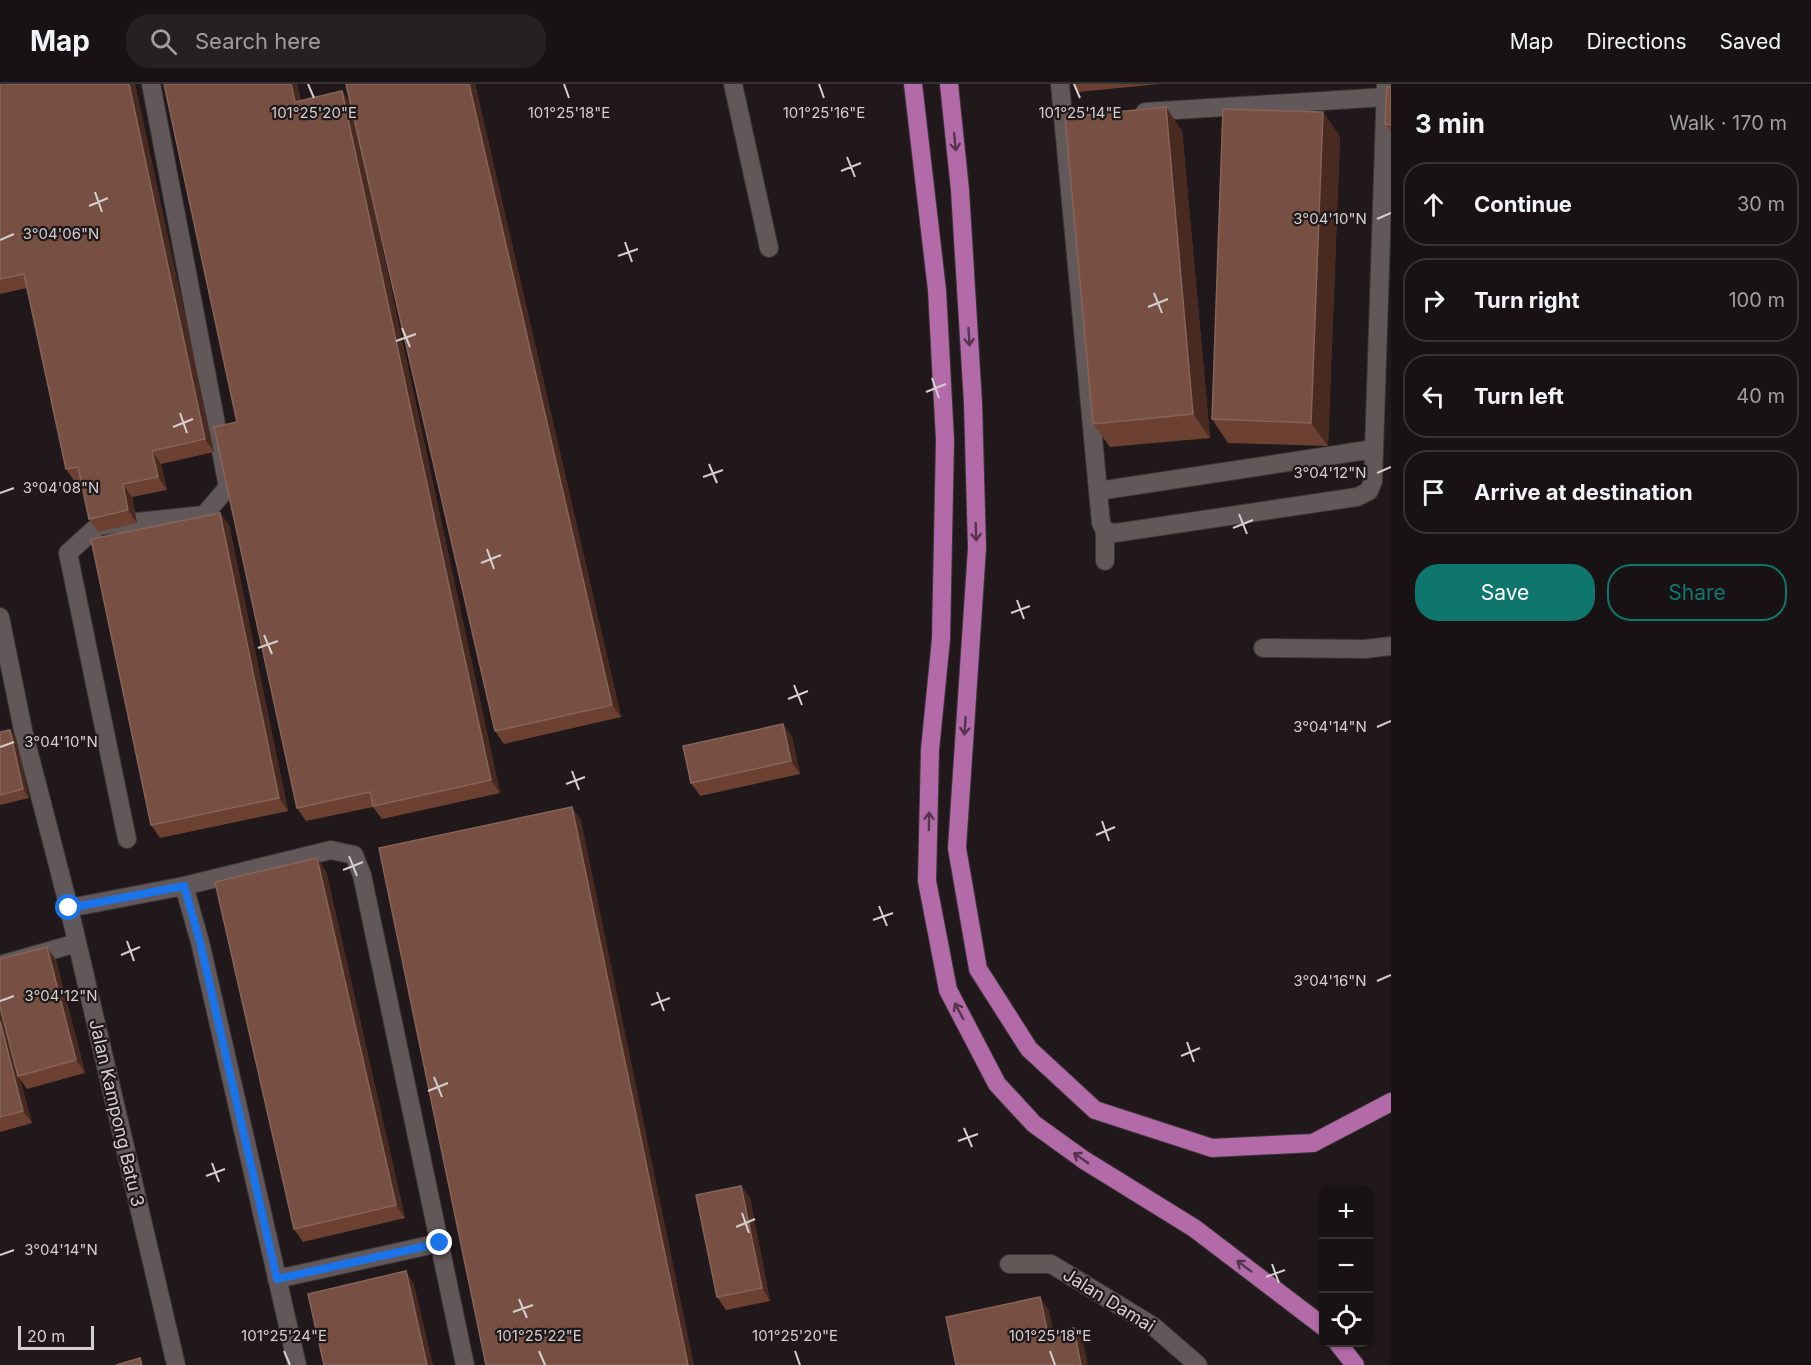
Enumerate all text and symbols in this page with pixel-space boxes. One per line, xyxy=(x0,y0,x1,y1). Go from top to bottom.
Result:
search box xyxy=(126,14,546,68)
text: Map xyxy=(30,24,90,58)
icon: search xyxy=(147,25,180,58)
text: Search here xyxy=(195,28,321,54)
text: Map xyxy=(1510,29,1553,54)
text: Directions xyxy=(1586,29,1687,54)
text: Saved xyxy=(1720,29,1781,54)
text: 101°25'20"E xyxy=(271,103,357,122)
text: 101°25'18"E xyxy=(528,103,610,122)
text: 101°25'16"E xyxy=(783,103,865,122)
text: 101°25'14"E xyxy=(1038,103,1122,122)
text: 3 min xyxy=(1415,108,1485,139)
text: Walk · 170 m xyxy=(1669,111,1787,135)
one-way arrow xyxy=(950,132,961,152)
icon: ahead xyxy=(1417,188,1450,221)
text: Continue xyxy=(1474,191,1572,217)
text: 30 m xyxy=(1737,192,1785,216)
text: 3°04'10"N xyxy=(1293,209,1367,228)
text: 3°04'06"N xyxy=(23,224,99,243)
icon: right xyxy=(1417,284,1450,317)
text: Turn right xyxy=(1474,287,1580,313)
text: 100 m xyxy=(1728,288,1785,312)
one-way arrow xyxy=(963,326,974,346)
icon: left xyxy=(1417,380,1450,413)
text: Turn left xyxy=(1474,383,1564,409)
text: 40 m xyxy=(1736,384,1785,408)
text: 3°04'12"N xyxy=(1293,463,1367,482)
icon: arrive xyxy=(1417,476,1450,509)
text: 3°04'08"N xyxy=(23,478,99,497)
text: Arrive at destination xyxy=(1474,479,1693,505)
one-way arrow xyxy=(971,521,982,541)
button: Save xyxy=(1415,564,1595,621)
button: Share xyxy=(1607,564,1787,621)
one-way arrow xyxy=(959,716,970,736)
text: 3°04'14"N xyxy=(1293,717,1367,736)
text: 3°04'10"N xyxy=(24,732,98,751)
one-way arrow xyxy=(923,811,934,831)
route start xyxy=(55,894,81,920)
text: 3°04'16"N xyxy=(1293,971,1367,990)
text: 3°04'12"N xyxy=(24,986,98,1005)
one-way arrow xyxy=(953,1003,965,1020)
street label: Jalan Kampong Batu 3 xyxy=(85,1017,149,1209)
one-way arrow xyxy=(1074,1152,1090,1164)
map controls xyxy=(1319,1185,1373,1347)
button: + xyxy=(1319,1185,1373,1239)
route end xyxy=(426,1229,452,1255)
button: − xyxy=(1319,1239,1373,1293)
text: 3°04'14"N xyxy=(24,1240,98,1259)
one-way arrow xyxy=(1236,1259,1252,1272)
street label: Jalan Damai xyxy=(1059,1264,1159,1336)
button: locate xyxy=(1319,1293,1373,1347)
scale bar xyxy=(18,1323,94,1350)
text: 20 m xyxy=(27,1326,65,1346)
text: 101°25'24"E xyxy=(241,1326,327,1345)
text: 101°25'22"E xyxy=(496,1326,582,1345)
text: 101°25'20"E xyxy=(752,1326,838,1345)
text: 101°25'18"E xyxy=(1009,1326,1091,1345)

